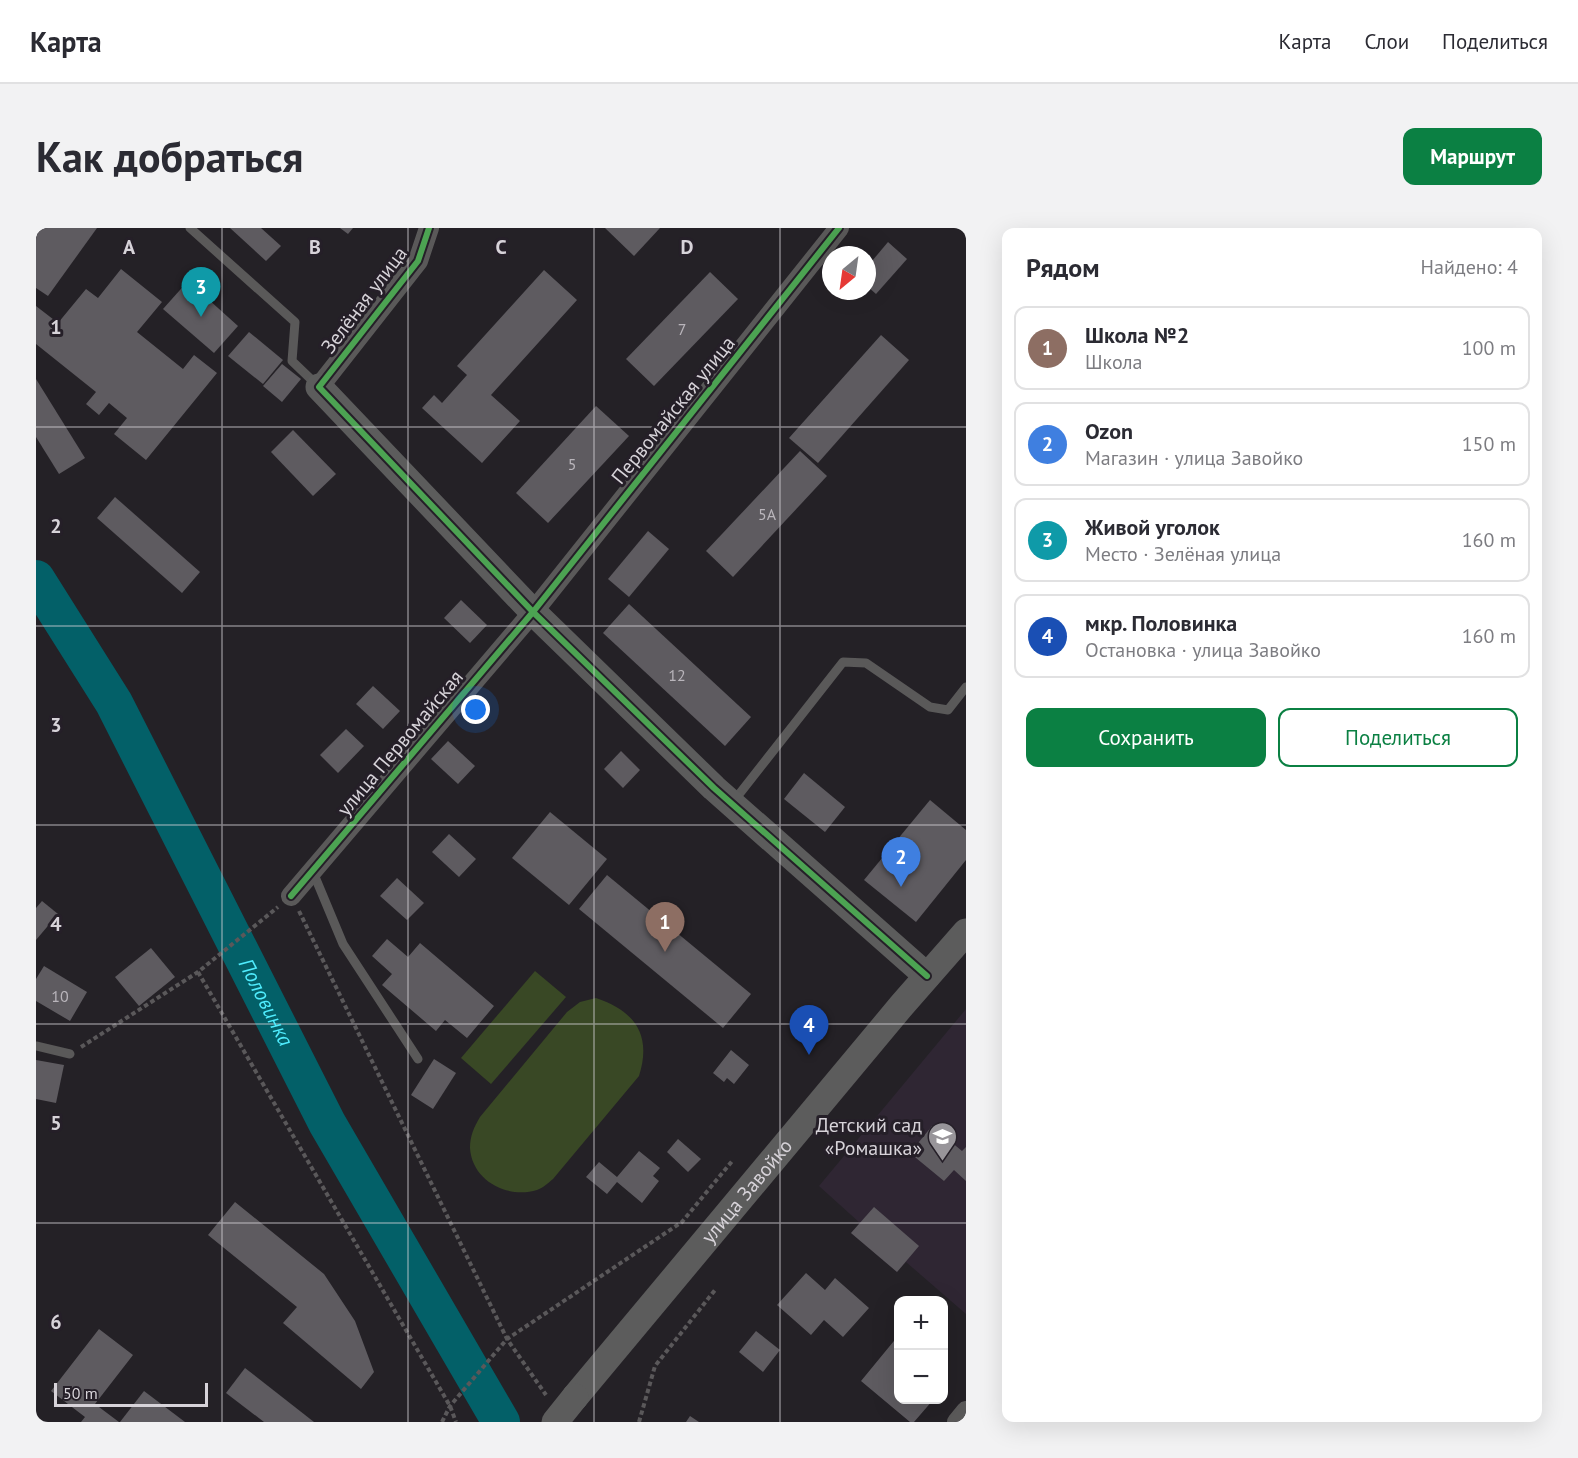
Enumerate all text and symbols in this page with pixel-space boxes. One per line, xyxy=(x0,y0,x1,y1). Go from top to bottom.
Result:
text: Карта xyxy=(30,23,102,60)
text: Карта xyxy=(1278,28,1331,55)
text: Слои xyxy=(1364,28,1409,55)
text: Поделиться xyxy=(1442,28,1548,55)
button: Маршрут xyxy=(1403,128,1542,185)
text: Как добраться xyxy=(36,129,303,184)
text: A xyxy=(123,234,136,260)
text: B xyxy=(309,234,321,260)
text: C xyxy=(495,234,507,260)
text: D xyxy=(681,234,694,260)
street label: Зелёная улица xyxy=(315,241,413,359)
north arrow xyxy=(822,246,876,300)
text: Рядом xyxy=(1026,251,1100,284)
text: Найдено: 4 xyxy=(1421,254,1518,280)
pin: 3 xyxy=(182,268,220,317)
text: 1 xyxy=(50,314,62,340)
house number: 7 xyxy=(678,319,686,339)
text: Школа №2 xyxy=(1085,321,1189,349)
street label: Первомайская улица xyxy=(605,331,741,489)
text: 1 xyxy=(1042,335,1053,361)
text: 100 m xyxy=(1462,335,1516,361)
text: Школа xyxy=(1085,349,1142,375)
text: Ozon xyxy=(1085,417,1133,445)
text: 2 xyxy=(1042,431,1053,457)
text: 150 m xyxy=(1462,431,1516,457)
text: Магазин · улица Завойко xyxy=(1085,445,1303,471)
house number: 5 xyxy=(568,454,576,474)
house number: 5А xyxy=(758,504,777,524)
text: 2 xyxy=(50,513,62,539)
text: Живой уголок xyxy=(1085,513,1220,541)
text: 3 xyxy=(1042,527,1053,553)
text: 160 m xyxy=(1462,527,1516,553)
text: Место · Зелёная улица xyxy=(1085,541,1281,567)
text: мкр. Половинка xyxy=(1085,609,1237,637)
text: 4 xyxy=(1042,623,1053,649)
text: 160 m xyxy=(1462,623,1516,649)
text: Остановка · улица Завойко xyxy=(1085,637,1321,663)
street label: улица Первомайская xyxy=(331,665,469,821)
house number: 12 xyxy=(668,665,686,685)
your location xyxy=(461,695,490,724)
button: Сохранить xyxy=(1026,708,1266,767)
button: Поделиться xyxy=(1278,708,1518,767)
text: 3 xyxy=(50,712,62,738)
pin: 2 xyxy=(882,838,920,887)
pin: 1 xyxy=(646,902,684,952)
text: 4 xyxy=(50,911,62,937)
water label: Половинка xyxy=(233,954,300,1051)
house number: 10 xyxy=(51,986,69,1006)
pin: 4 xyxy=(790,1006,828,1055)
text: 5 xyxy=(50,1110,62,1136)
place label: Детский сад «Ромашка» xyxy=(816,1112,922,1161)
school or university icon: Детский сад «Ромашка» xyxy=(927,1120,959,1162)
street label: улица Завойко xyxy=(695,1133,798,1249)
map controls xyxy=(894,1296,948,1404)
button: + xyxy=(894,1296,948,1350)
text: 6 xyxy=(50,1309,62,1335)
button: − xyxy=(894,1350,948,1404)
scale bar xyxy=(54,1380,208,1408)
text: 50 m xyxy=(63,1383,98,1403)

